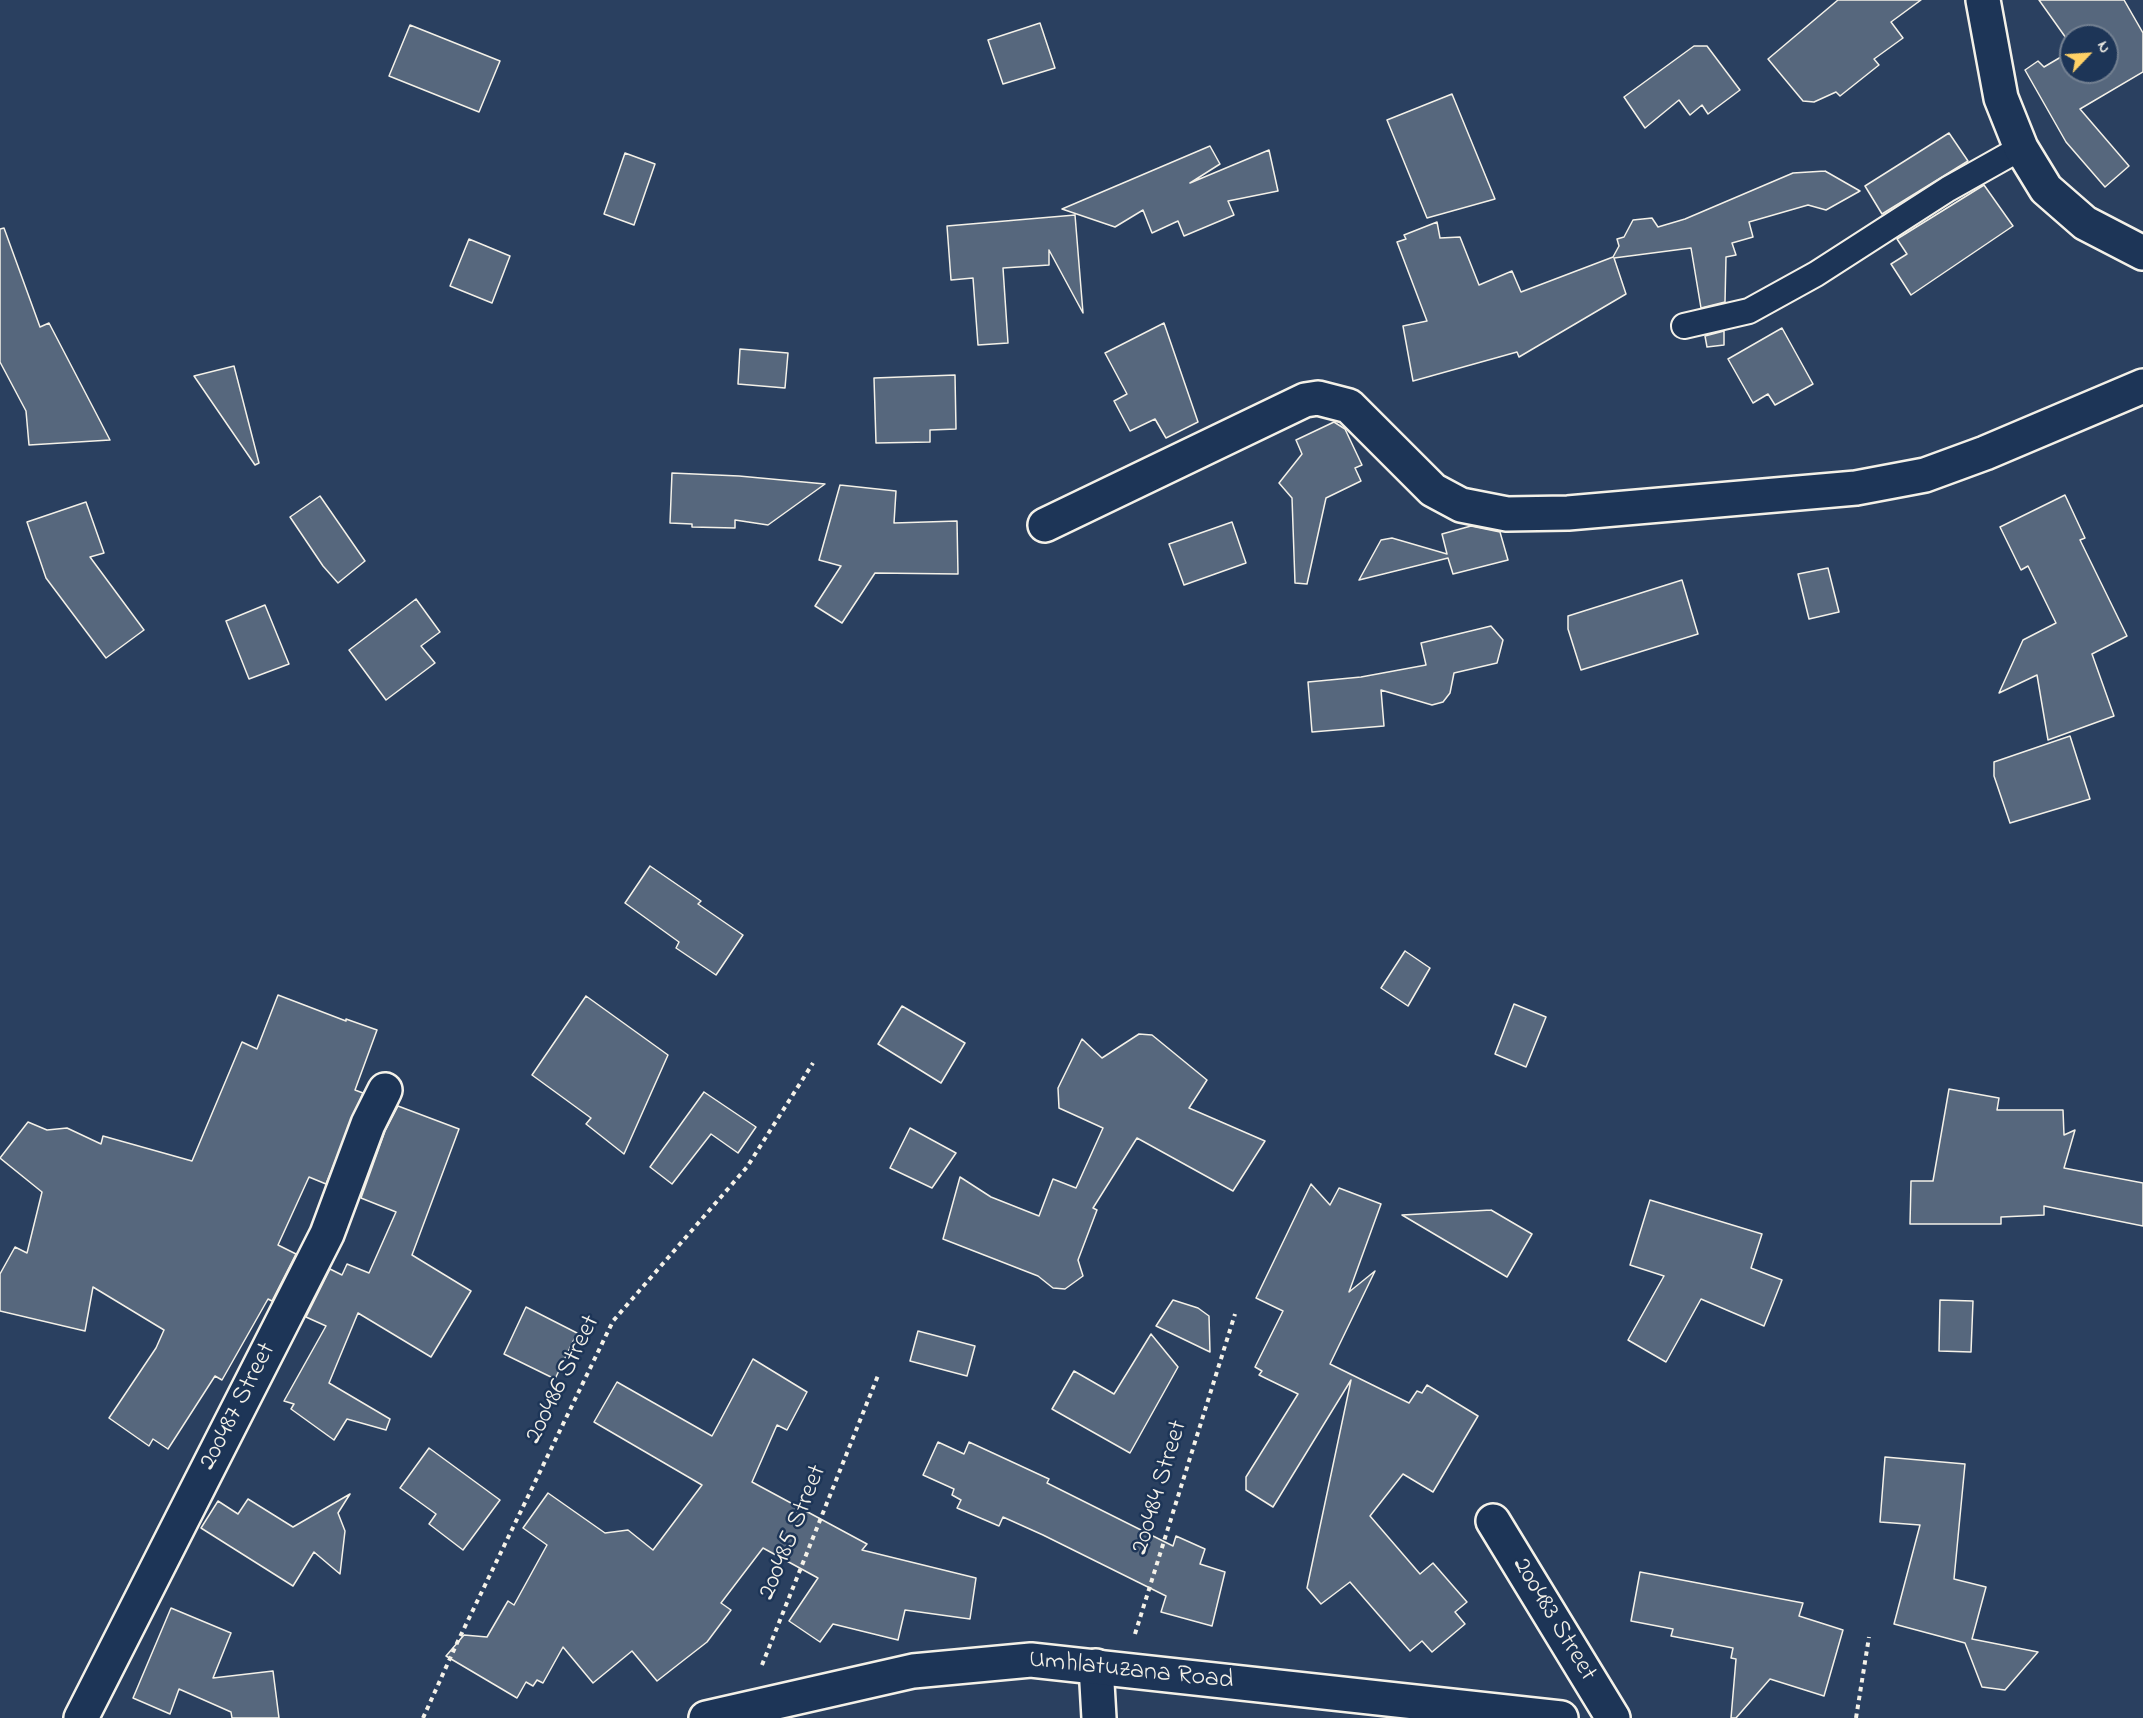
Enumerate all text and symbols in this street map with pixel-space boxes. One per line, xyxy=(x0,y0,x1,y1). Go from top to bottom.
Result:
north arrow xyxy=(2059,24,2119,84)
text: N xyxy=(2090,37,2117,57)
street label: 200486 Street xyxy=(519,1311,609,1449)
street label: 200487 Street xyxy=(194,1338,284,1476)
street label: 200484 Street xyxy=(1126,1417,1196,1559)
street label: 200485 Street xyxy=(753,1461,835,1605)
street label: 200483 Street xyxy=(1504,1553,1602,1687)
street label: Umhlatuzana Road xyxy=(1027,1646,1235,1698)

